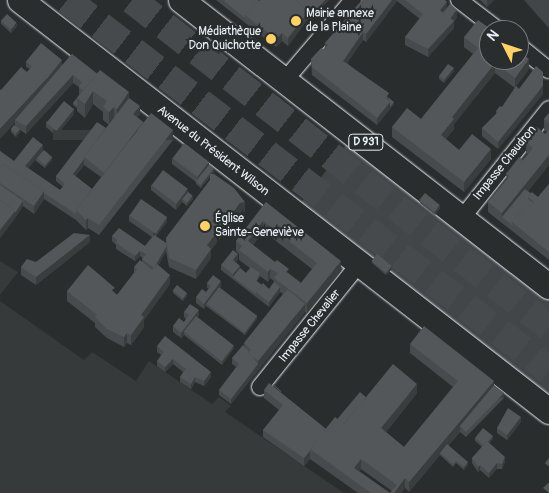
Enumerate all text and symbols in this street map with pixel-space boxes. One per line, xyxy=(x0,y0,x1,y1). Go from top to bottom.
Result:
place label: Mairie annexe de la Plaine xyxy=(306,7,374,35)
marker: Mairie annexe de la Plaine xyxy=(290,15,302,27)
north arrow xyxy=(479,20,529,70)
place label: Médiathèque Don Quichotte xyxy=(188,25,261,53)
text: N xyxy=(484,26,503,45)
marker: Médiathèque Don Quichotte xyxy=(265,33,277,45)
street label: Avenue du Président Wilson xyxy=(154,103,272,199)
street label: Impasse Chaudron xyxy=(470,123,540,203)
road number: D 931 xyxy=(347,134,385,150)
place label: Église Sainte-Geneviève xyxy=(215,212,304,240)
marker: Église Sainte-Geneviève xyxy=(199,220,211,232)
street label: Impasse Chevalier xyxy=(276,287,344,365)

